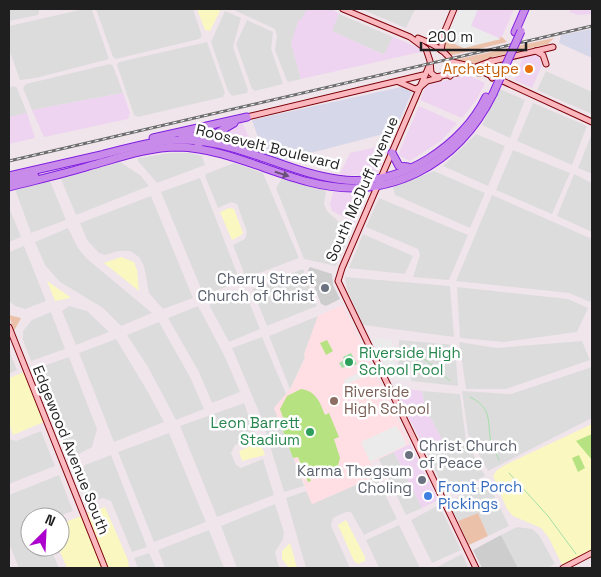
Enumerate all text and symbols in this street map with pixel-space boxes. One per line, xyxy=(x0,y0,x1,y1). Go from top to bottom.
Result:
scale bar xyxy=(421,20,526,52)
text: 200 m xyxy=(428,27,473,46)
place label: Archetype xyxy=(443,59,519,78)
marker: Archetype xyxy=(523,63,535,75)
street label: South McDuff Avenue xyxy=(321,113,402,264)
street label: Roosevelt Boulevard xyxy=(194,119,342,174)
one-way arrow xyxy=(275,171,290,178)
place label: Cherry Street Church of Christ xyxy=(197,269,315,305)
marker: Cherry Street Church of Christ xyxy=(319,282,331,294)
place label: Riverside High School Pool xyxy=(359,343,461,379)
marker: Riverside High School Pool xyxy=(343,356,355,368)
street label: Edgewood Avenue South xyxy=(29,362,114,537)
place label: Riverside High School xyxy=(344,382,430,418)
marker: Riverside High School xyxy=(328,395,340,407)
place label: Leon Barrett Stadium xyxy=(210,413,300,449)
marker: Leon Barrett Stadium xyxy=(304,426,316,438)
place label: Christ Church of Peace xyxy=(419,436,517,472)
marker: Christ Church of Peace xyxy=(403,449,415,461)
place label: Karma Thegsum Choling xyxy=(297,461,412,497)
marker: Karma Thegsum Choling xyxy=(416,474,428,486)
place label: Front Porch Pickings xyxy=(438,477,522,513)
marker: Front Porch Pickings xyxy=(422,490,434,502)
north arrow xyxy=(20,507,70,557)
text: N xyxy=(42,510,58,530)

